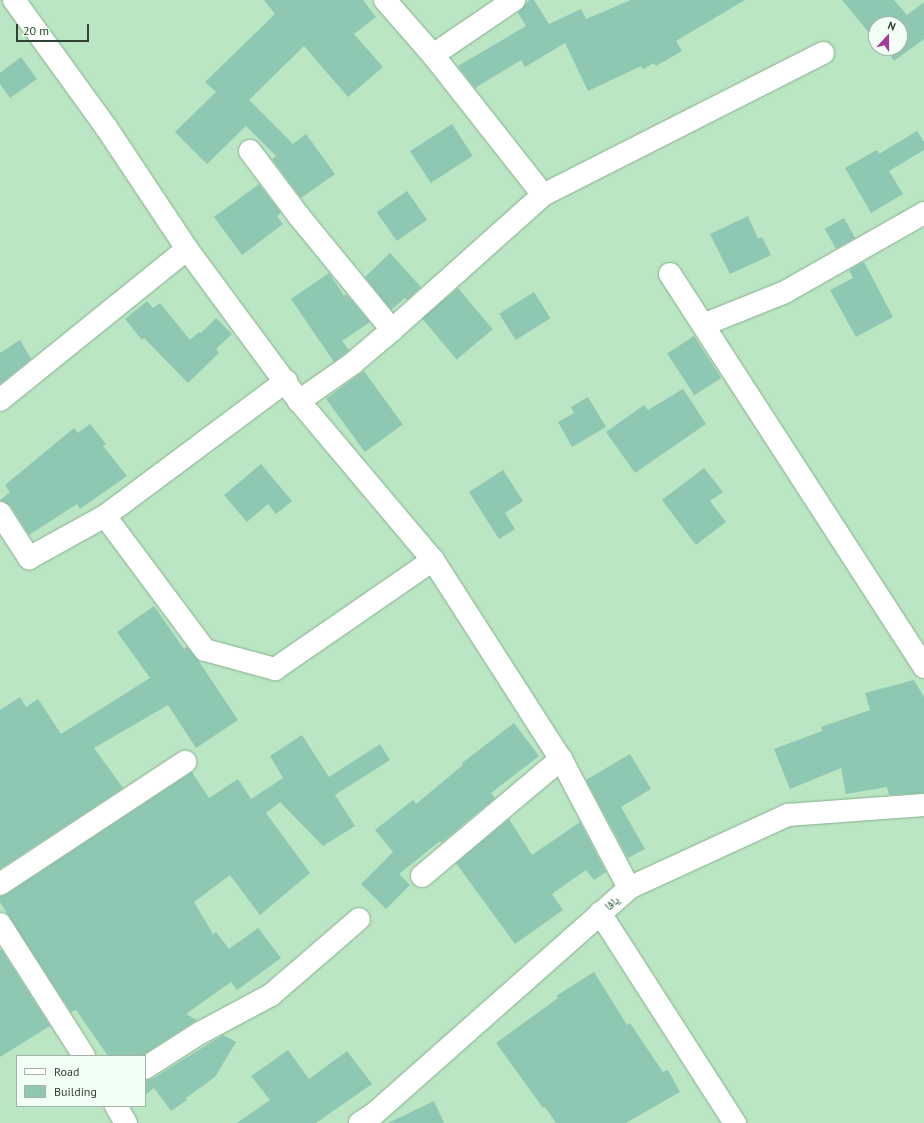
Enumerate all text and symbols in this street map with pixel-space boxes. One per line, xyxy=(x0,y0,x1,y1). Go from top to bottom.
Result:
scale bar xyxy=(18,16,91,42)
north arrow xyxy=(868,16,908,56)
text: N xyxy=(886,18,898,34)
text: 20 m xyxy=(23,23,49,38)
street label: يافا xyxy=(602,893,622,913)
legend xyxy=(16,1055,146,1107)
text: Road xyxy=(54,1064,79,1079)
text: Building xyxy=(54,1084,97,1099)

